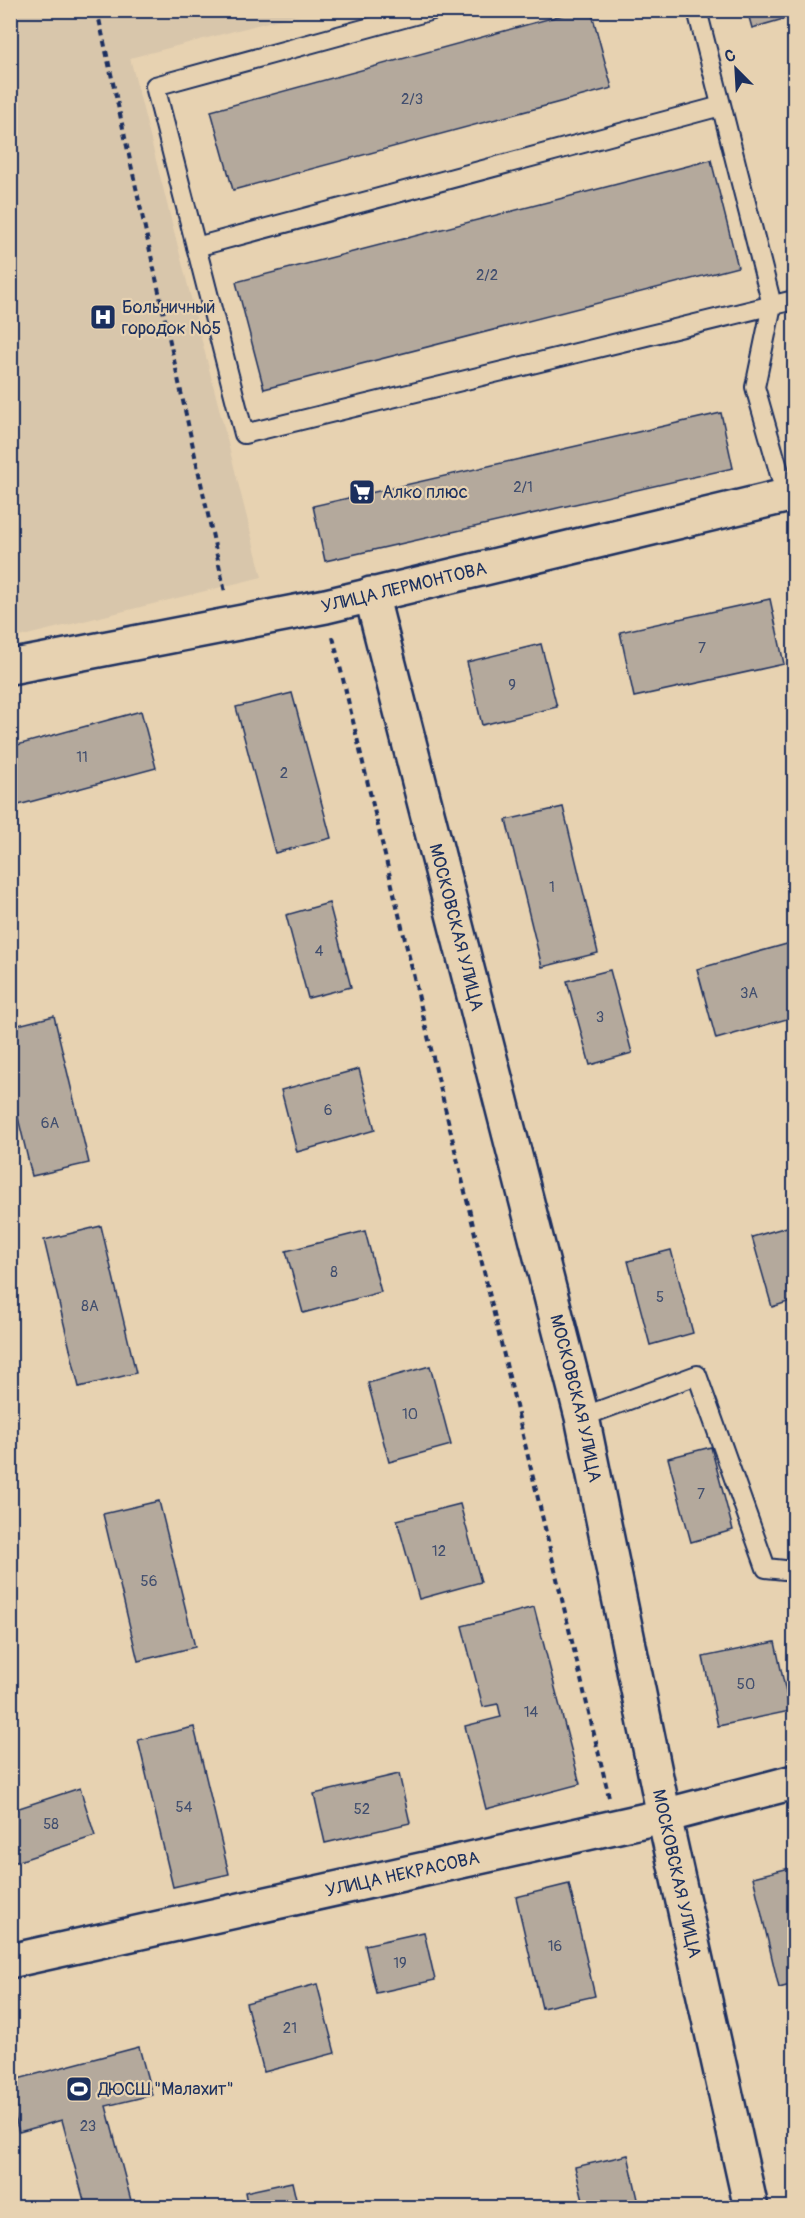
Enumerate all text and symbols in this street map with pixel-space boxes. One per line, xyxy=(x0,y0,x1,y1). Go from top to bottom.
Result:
north arrow xyxy=(706,39,766,99)
text: С xyxy=(722,45,739,67)
house number: 2/3 xyxy=(401,90,423,109)
house number: 2/2 xyxy=(476,266,498,285)
place label: Больничный городок №5 xyxy=(122,296,221,340)
hospital icon: Больничный городок №5 xyxy=(88,302,118,332)
supermarket icon: Алко плюс xyxy=(347,477,377,507)
house number: 2/1 xyxy=(513,478,533,497)
place label: Алко плюс xyxy=(382,481,468,504)
street label: УЛИЦА ЛЕРМОНТОВА xyxy=(319,556,489,618)
house number: 7 xyxy=(698,639,706,658)
house number: 9 xyxy=(508,676,516,695)
house number: 11 xyxy=(76,748,88,767)
house number: 2 xyxy=(280,764,288,783)
street label: МОСКОВСКАЯ УЛИЦА xyxy=(424,841,489,1014)
house number: 1 xyxy=(549,878,555,897)
house number: 4 xyxy=(315,942,324,961)
house number: 3А xyxy=(740,984,758,1003)
house number: 3 xyxy=(596,1008,604,1027)
house number: 6 xyxy=(324,1101,332,1120)
house number: 6А xyxy=(41,1114,59,1133)
house number: 8 xyxy=(330,1263,338,1282)
house number: 5 xyxy=(656,1288,664,1307)
house number: 8А xyxy=(81,1297,99,1316)
street label: МОСКОВСКАЯ УЛИЦА xyxy=(545,1312,607,1485)
house number: 10 xyxy=(402,1405,418,1424)
house number: 7 xyxy=(697,1485,705,1504)
house number: 12 xyxy=(432,1542,446,1561)
house number: 56 xyxy=(141,1572,157,1591)
house number: 50 xyxy=(737,1675,755,1694)
house number: 14 xyxy=(524,1703,539,1722)
street label: МОСКОВСКАЯ УЛИЦА xyxy=(647,1787,707,1960)
house number: 54 xyxy=(176,1798,193,1817)
house number: 52 xyxy=(354,1800,370,1819)
house number: 58 xyxy=(43,1815,59,1834)
street label: УЛИЦА НЕКРАСОВА xyxy=(323,1846,482,1902)
house number: 16 xyxy=(548,1937,562,1956)
house number: 19 xyxy=(393,1954,407,1973)
house number: 21 xyxy=(283,2019,297,2038)
sports icon: ДЮСШ "Малахит" xyxy=(64,2074,94,2104)
place label: ДЮСШ "Малахит" xyxy=(97,2078,234,2101)
house number: 23 xyxy=(80,2117,96,2136)

